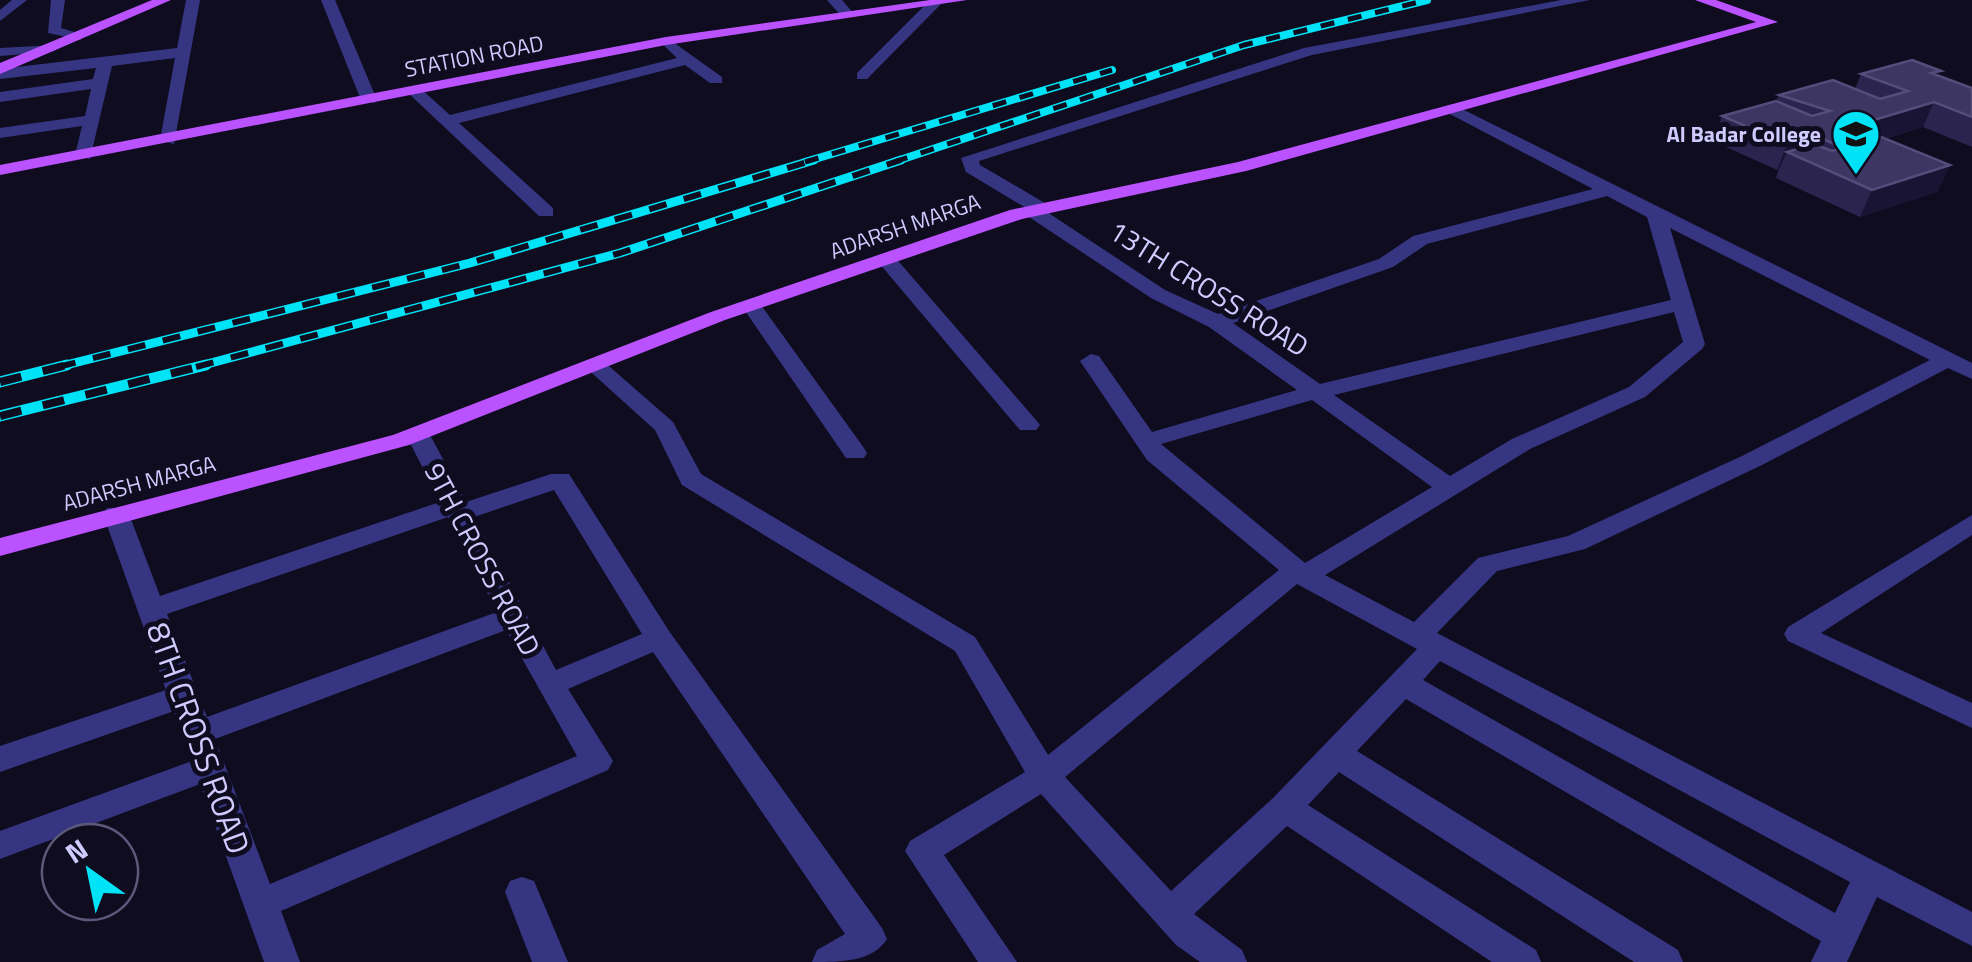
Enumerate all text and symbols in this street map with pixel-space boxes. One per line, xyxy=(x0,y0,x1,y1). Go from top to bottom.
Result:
street label: STATION ROAD xyxy=(402,26,546,86)
school or university icon: Al Badar College xyxy=(1830,108,1882,176)
place label: Al Badar College xyxy=(1666,117,1821,151)
street label: ADARSH MARGA xyxy=(825,184,985,268)
street label: 13TH CROSS ROAD xyxy=(1101,209,1317,367)
street label: ADARSH MARGA xyxy=(59,446,219,520)
street label: 9TH CROSS ROAD xyxy=(414,455,552,663)
street label: 8TH CROSS ROAD xyxy=(135,615,263,861)
north arrow xyxy=(40,822,140,922)
text: N xyxy=(56,827,96,874)

